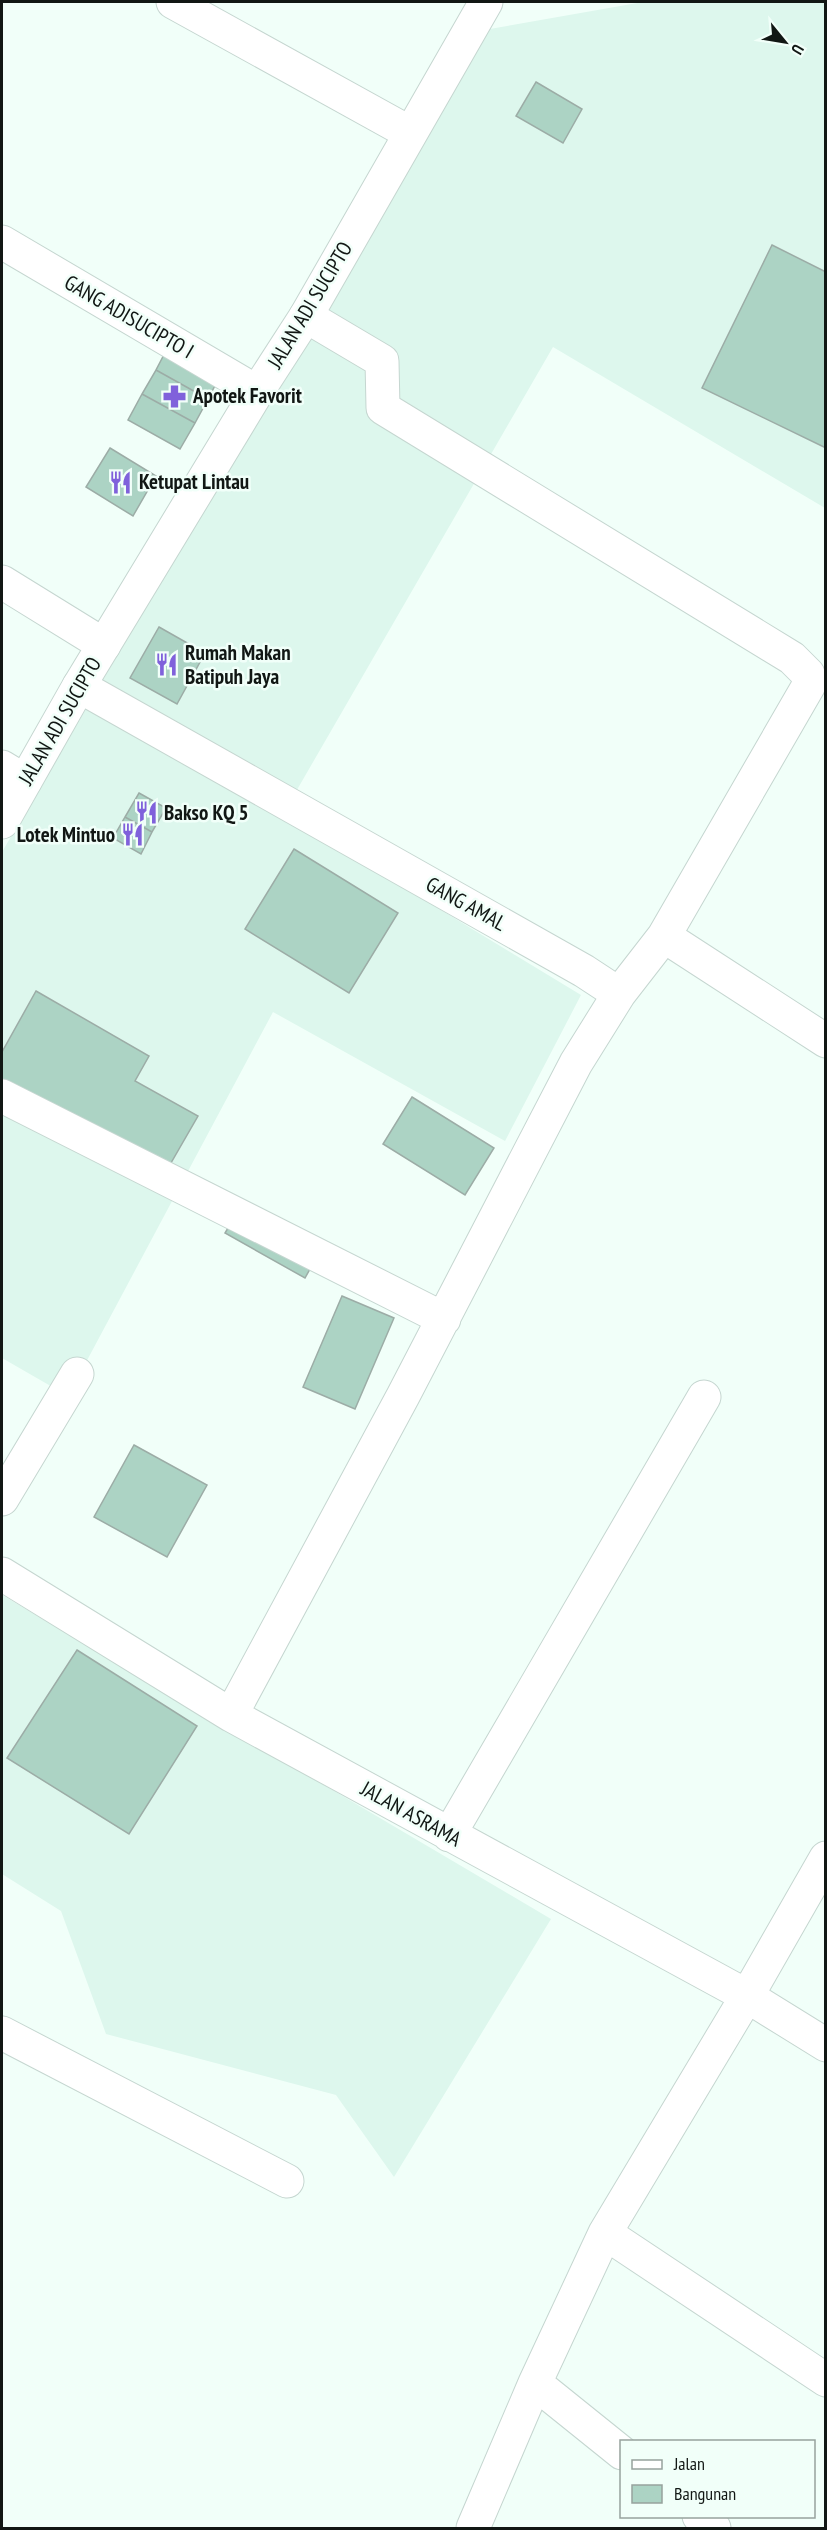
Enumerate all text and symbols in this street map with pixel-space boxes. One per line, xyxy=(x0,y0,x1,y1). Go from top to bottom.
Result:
north arrow xyxy=(755,12,815,72)
text: U xyxy=(787,41,809,58)
street label: JALAN ADI SUCIPTO xyxy=(261,236,358,374)
street label: GANG ADISUCIPTO I xyxy=(60,269,199,364)
place label: Apotek Favorit xyxy=(192,382,302,409)
pharmacy icon: Apotek Favorit xyxy=(162,383,188,409)
place label: Ketupat Lintau xyxy=(139,468,249,495)
restaurant icon: Ketupat Lintau xyxy=(108,469,134,495)
place label: Rumah Makan Batipuh Jaya xyxy=(185,639,291,690)
street label: JALAN ADI SUCIPTO xyxy=(12,652,107,790)
restaurant icon: Rumah Makan Batipuh Jaya xyxy=(154,652,180,678)
place label: Bakso KQ 5 xyxy=(164,799,249,826)
restaurant icon: Bakso KQ 5 xyxy=(133,800,159,826)
place label: Lotek Mintuo xyxy=(17,821,115,848)
restaurant icon: Lotek Mintuo xyxy=(120,822,146,848)
street label: GANG AMAL xyxy=(421,870,511,937)
street label: JALAN ASRAMA xyxy=(355,1774,466,1852)
legend xyxy=(620,2440,815,2518)
text: Jalan xyxy=(673,2452,705,2475)
text: Bangunan xyxy=(674,2482,736,2505)

